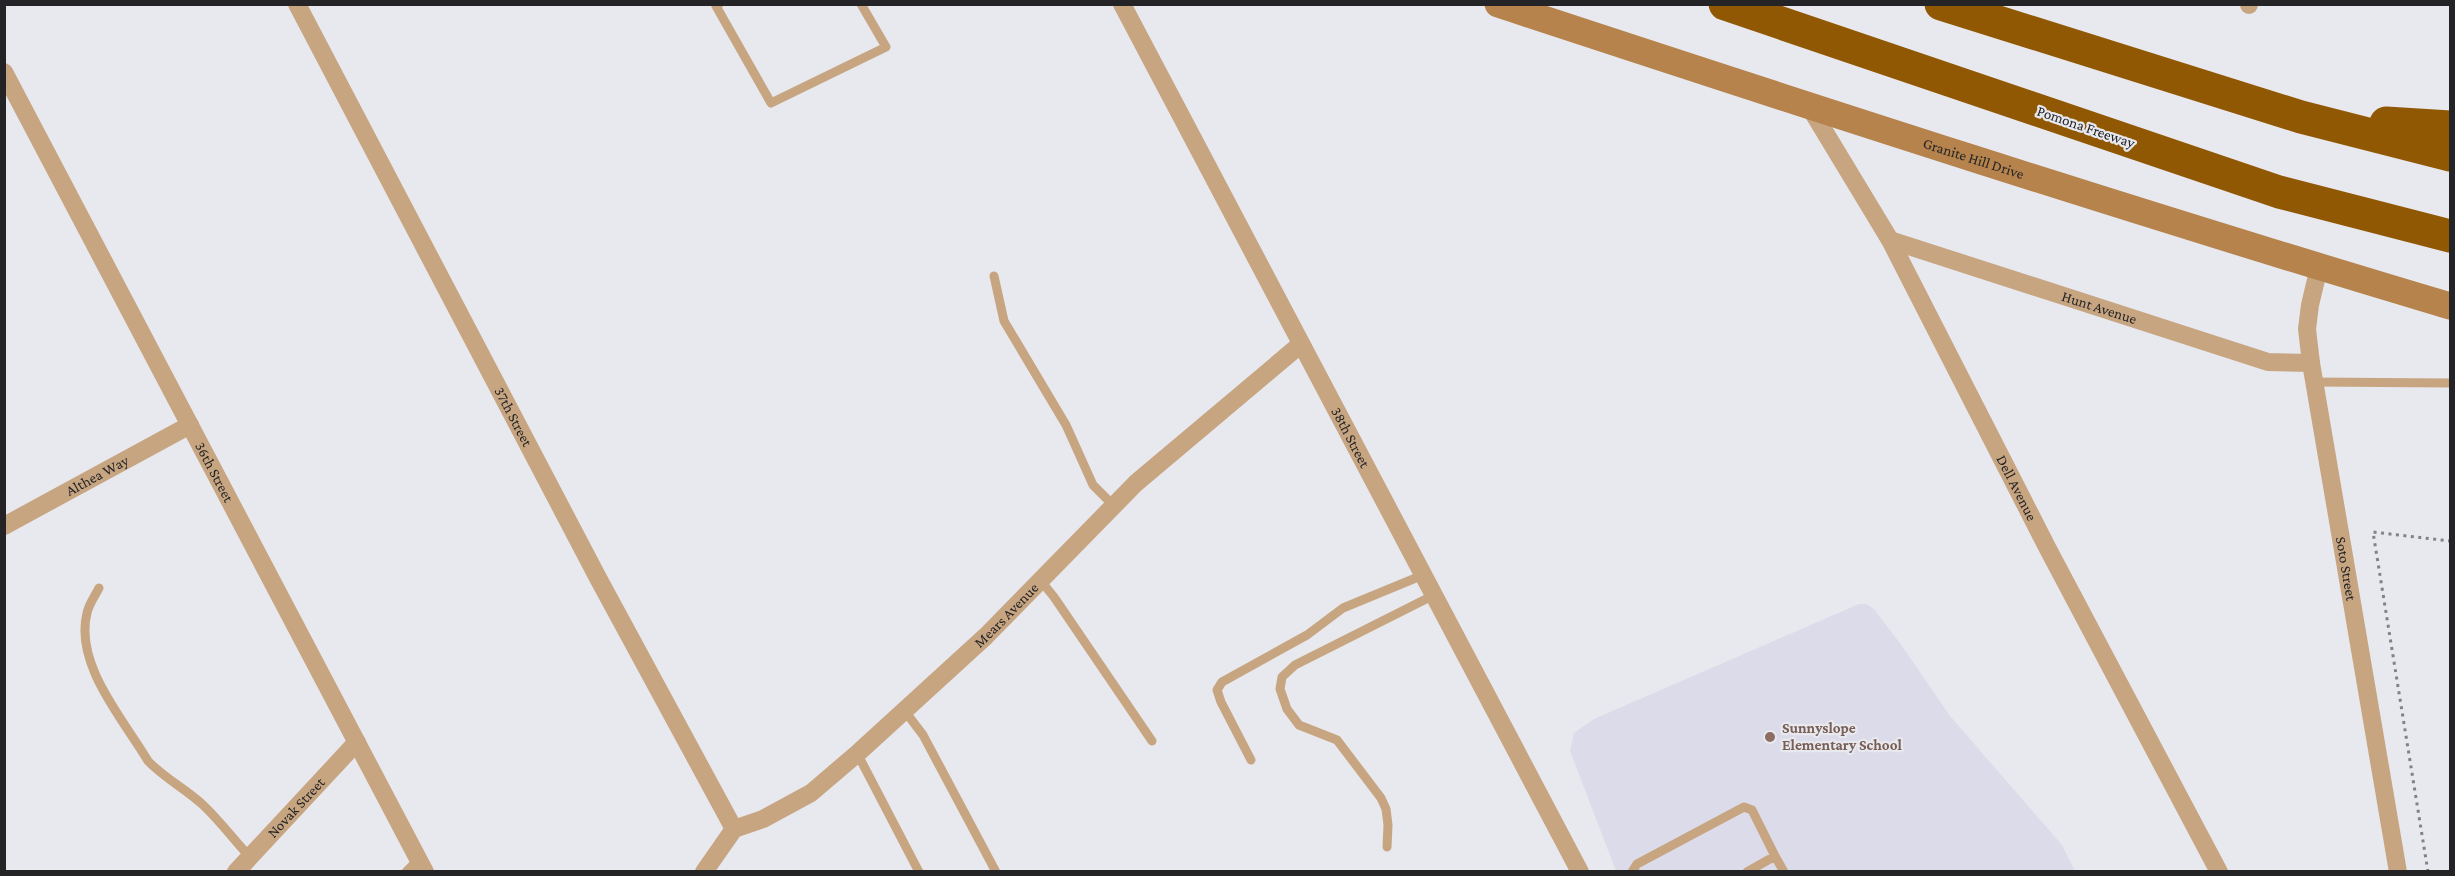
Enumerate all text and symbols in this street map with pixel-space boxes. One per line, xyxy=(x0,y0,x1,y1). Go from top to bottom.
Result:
street label: Pomona Freeway xyxy=(2035,103,2137,152)
street label: Granite Hill Drive xyxy=(1921,135,2026,182)
street label: Hunt Avenue xyxy=(2060,288,2139,327)
street label: 37th Street xyxy=(491,384,536,450)
street label: 38th Street xyxy=(1328,404,1374,471)
street label: 36th Street xyxy=(192,439,237,506)
street label: Althea Way xyxy=(63,452,132,499)
street label: Dell Avenue xyxy=(1993,452,2040,524)
street label: Soto Street xyxy=(2333,535,2360,603)
street label: Mears Avenue xyxy=(971,579,1042,651)
place label: Sunnyslope Elementary School xyxy=(1782,720,1902,753)
marker: Sunnyslope Elementary School xyxy=(1763,730,1777,744)
street label: Novak Street xyxy=(264,774,328,841)

